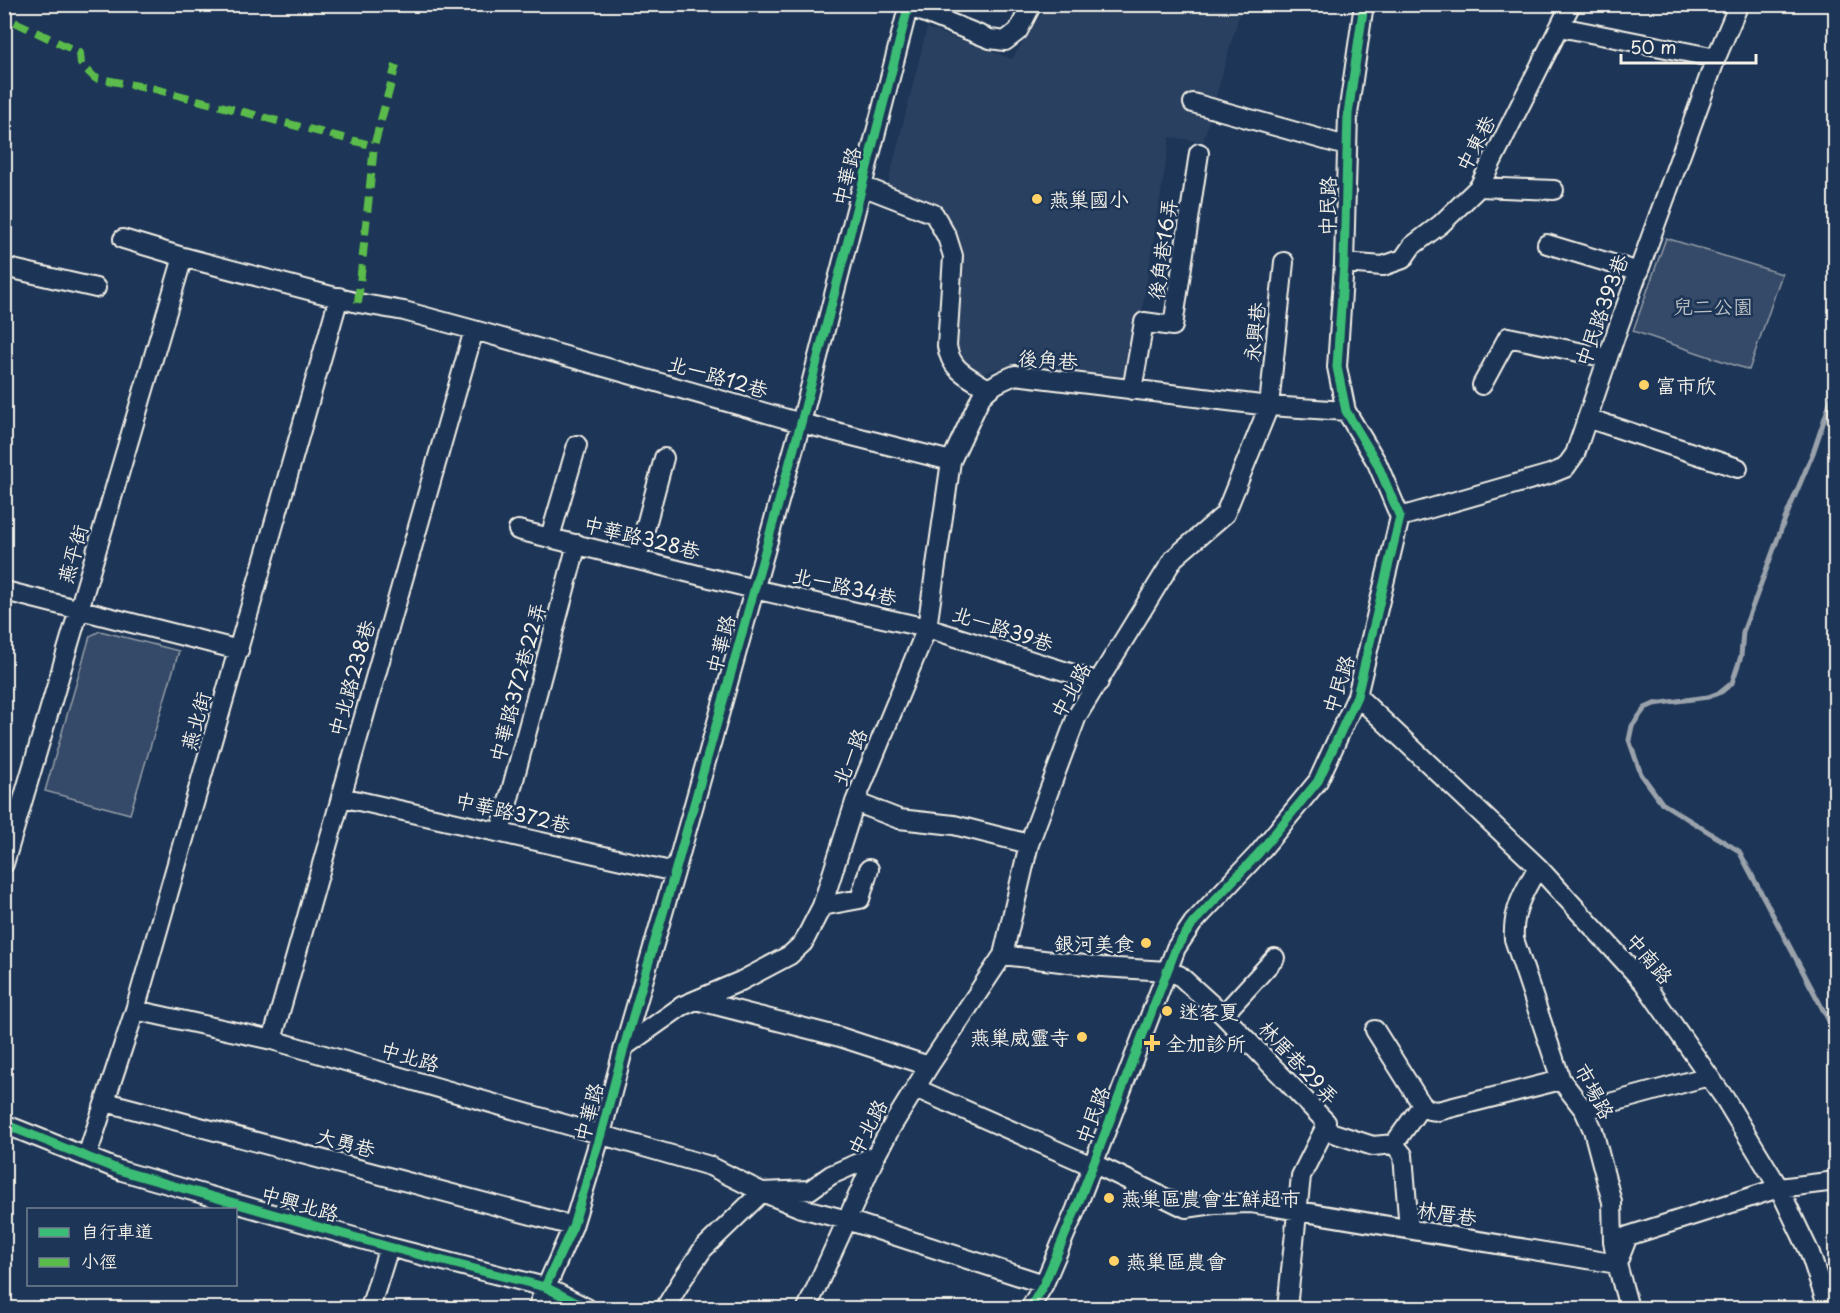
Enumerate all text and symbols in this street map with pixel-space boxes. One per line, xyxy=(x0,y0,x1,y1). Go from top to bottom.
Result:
scale bar xyxy=(1621,27,1756,65)
text: 50 m xyxy=(1630,33,1677,60)
street label: 中東巷 xyxy=(1448,109,1503,177)
street label: 中華路 xyxy=(824,142,868,209)
street label: 中民路 xyxy=(1311,175,1343,236)
place label: 燕巢國小 xyxy=(1049,184,1129,214)
marker: 燕巢國小 xyxy=(1030,192,1044,206)
street label: 後角巷16弄 xyxy=(1140,196,1184,302)
street label: 中民路393巷 xyxy=(1567,249,1636,370)
park label: 兒二公園 xyxy=(1673,291,1753,321)
street label: 永興巷 xyxy=(1236,300,1272,363)
street label: 後角巷 xyxy=(1017,342,1080,376)
street label: 北一路12巷 xyxy=(664,347,773,405)
place label: 富市欣 xyxy=(1656,370,1716,400)
marker: 富市欣 xyxy=(1637,378,1651,392)
street label: 中華路328巷 xyxy=(580,508,704,566)
street label: 燕平街 xyxy=(49,521,95,587)
street label: 北一路34巷 xyxy=(790,559,901,613)
street label: 北一路39巷 xyxy=(949,598,1058,659)
street label: 中華路372巷22弄 xyxy=(481,599,553,765)
street label: 中華路 xyxy=(698,610,743,677)
street label: 中北路238巷 xyxy=(320,615,382,740)
street label: 中民路 xyxy=(1314,650,1362,717)
street label: 中北路 xyxy=(1042,656,1098,724)
street label: 燕北街 xyxy=(172,688,218,754)
street label: 北一路 xyxy=(824,723,875,790)
street label: 中華路372巷 xyxy=(452,784,575,840)
street label: 中南路 xyxy=(1619,925,1681,991)
place label: 銀河美食 xyxy=(1054,928,1134,958)
marker: 銀河美食 xyxy=(1139,936,1153,950)
place label: 迷客夏 xyxy=(1179,996,1239,1026)
marker: 迷客夏 xyxy=(1160,1004,1174,1018)
street label: 林厝巷29弄 xyxy=(1252,1013,1346,1111)
place label: 燕巢威靈寺 xyxy=(970,1022,1070,1052)
place label: 全加診所 xyxy=(1166,1028,1246,1058)
marker: 燕巢威靈寺 xyxy=(1075,1030,1089,1044)
street label: 中北路 xyxy=(377,1033,444,1079)
marker: 全加診所 xyxy=(1143,1034,1161,1052)
street label: 市場路 xyxy=(1568,1057,1623,1125)
street label: 中華路 xyxy=(566,1078,611,1145)
street label: 中民路 xyxy=(1067,1081,1117,1148)
street label: 中北路 xyxy=(840,1093,895,1161)
street label: 大勇巷 xyxy=(313,1120,380,1165)
street label: 中興北路 xyxy=(257,1178,344,1229)
place label: 燕巢區農會生鮮超市 xyxy=(1121,1183,1301,1213)
marker: 燕巢區農會生鮮超市 xyxy=(1102,1191,1116,1205)
street label: 林厝巷 xyxy=(1415,1193,1480,1233)
legend xyxy=(27,1208,237,1286)
text: 自行車道 xyxy=(81,1217,153,1244)
place label: 燕巢區農會 xyxy=(1126,1246,1227,1276)
text: 小徑 xyxy=(81,1247,117,1274)
marker: 燕巢區農會 xyxy=(1107,1254,1121,1268)

